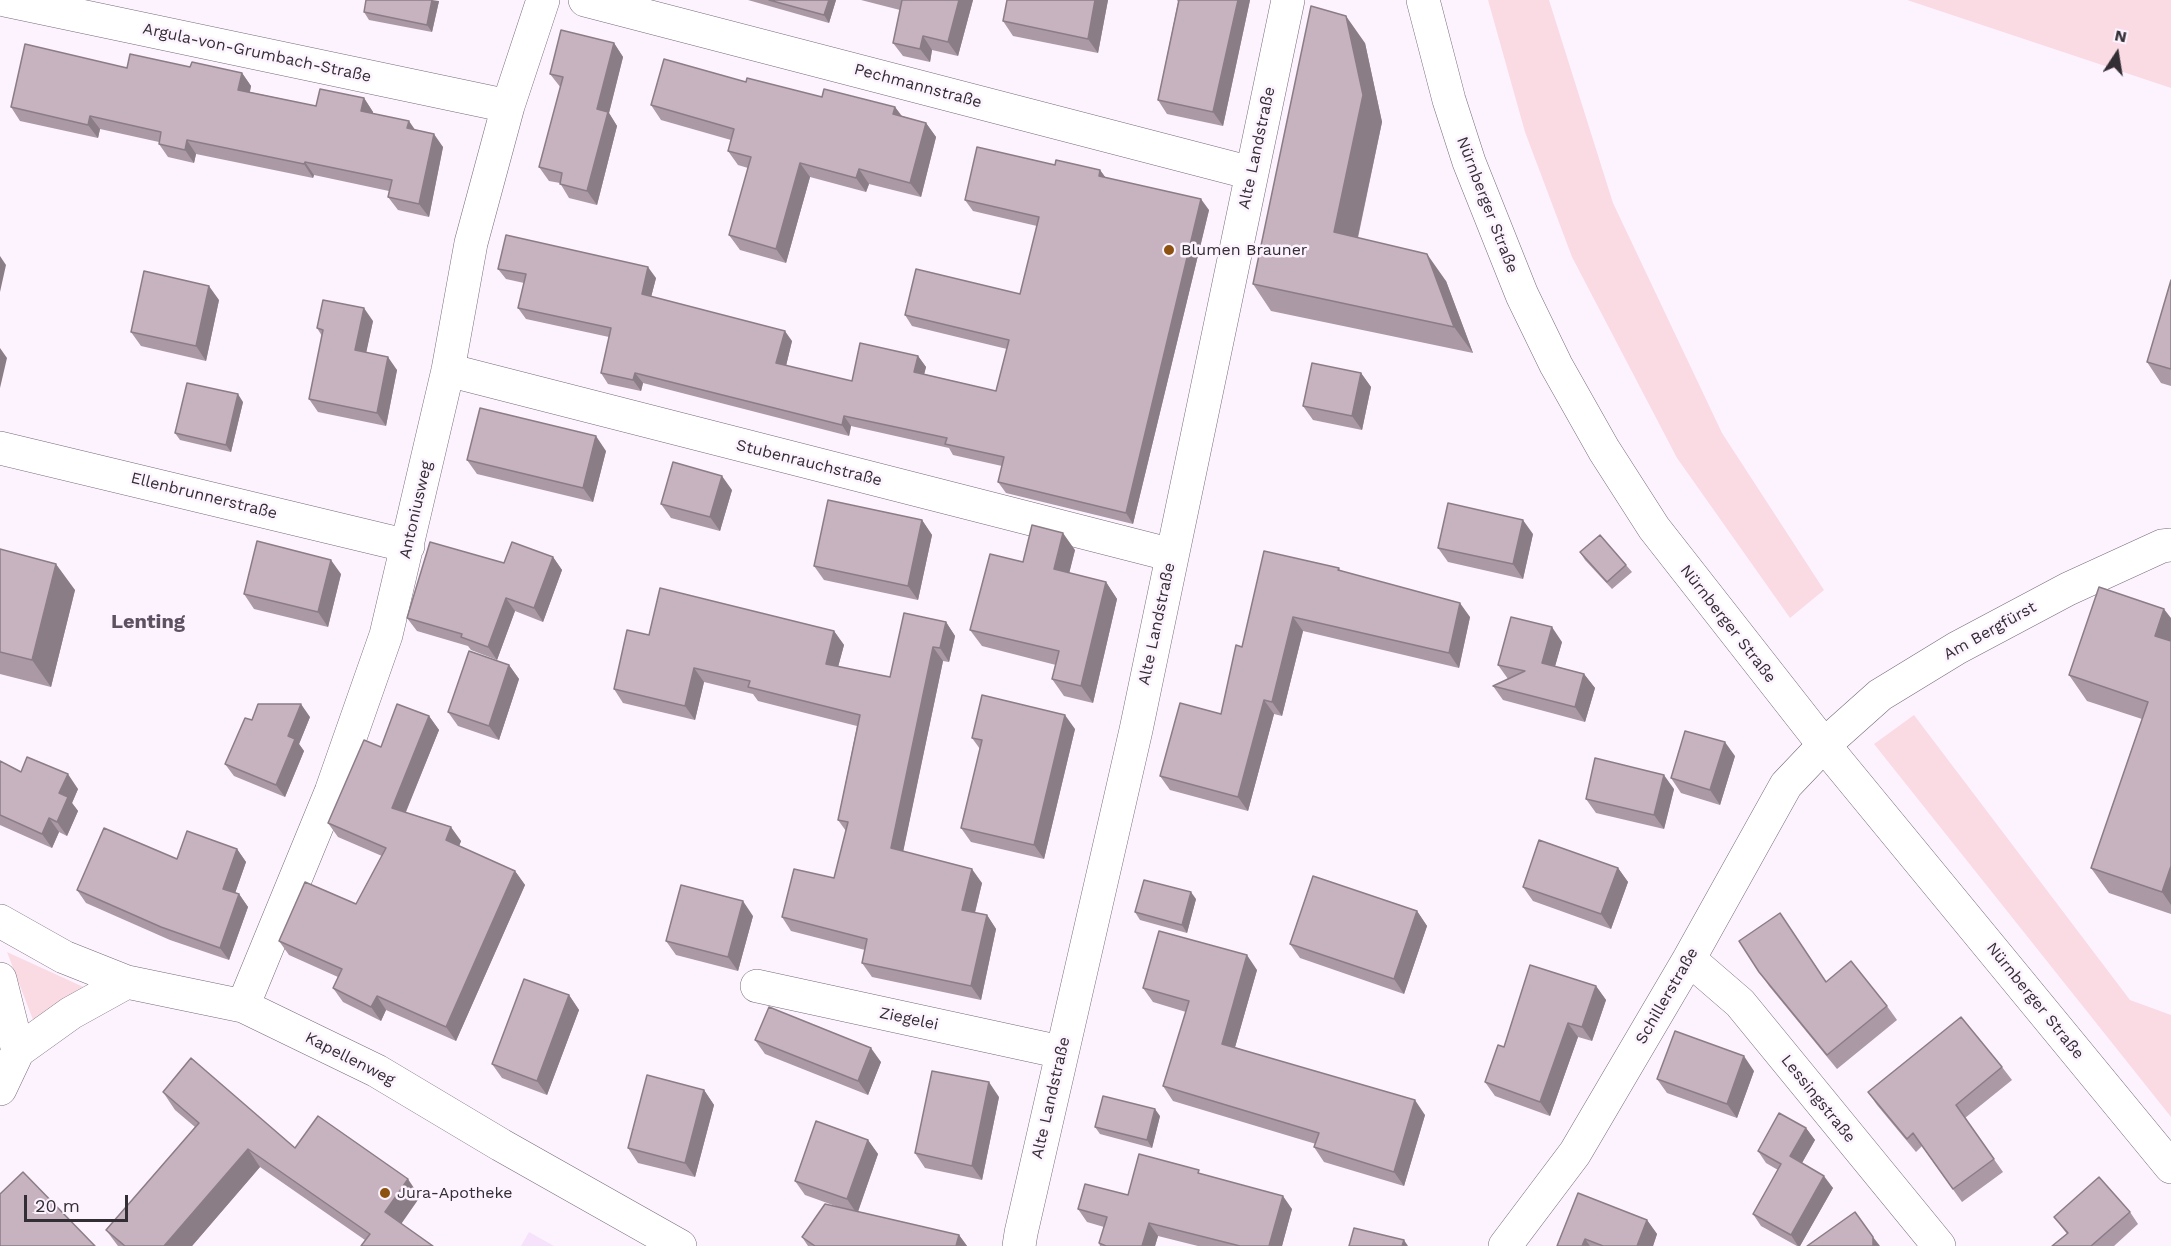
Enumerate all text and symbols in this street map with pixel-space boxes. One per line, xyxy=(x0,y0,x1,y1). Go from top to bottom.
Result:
street label: Argula-von-Grumbach-Straße xyxy=(141,19,373,87)
north arrow xyxy=(2087,24,2147,84)
text: N xyxy=(2113,25,2129,46)
street label: Pechmannstraße xyxy=(852,60,984,112)
street label: Alte Landstraße xyxy=(1235,85,1279,211)
street label: Nürnberger Straße xyxy=(1452,134,1522,276)
place label: Blumen Brauner xyxy=(1181,240,1307,260)
marker: Blumen Brauner xyxy=(1162,243,1176,257)
street label: Stubenrauchstraße xyxy=(734,436,884,490)
street label: Antoniusweg xyxy=(395,459,437,561)
street label: Ellenbrunnerstraße xyxy=(129,468,279,524)
street label: Alte Landstraße xyxy=(1135,561,1179,687)
street label: Nürnberger Straße xyxy=(1676,561,1780,687)
street label: Am Bergfürst xyxy=(1940,598,2040,664)
district label: Lenting xyxy=(111,610,185,634)
street label: Nürnberger Straße xyxy=(1982,939,2088,1063)
street label: Schillerstraße xyxy=(1632,944,1702,1048)
street label: Ziegelei xyxy=(878,1003,940,1035)
street label: Kapellenweg xyxy=(302,1028,398,1090)
street label: Alte Landstraße xyxy=(1028,1035,1074,1161)
street label: Lessingstraße xyxy=(1777,1051,1859,1147)
scale bar xyxy=(27,1183,130,1221)
place label: Jura-Apotheke xyxy=(397,1183,513,1203)
marker: Jura-Apotheke xyxy=(378,1186,392,1200)
text: 20 m xyxy=(35,1195,80,1216)

